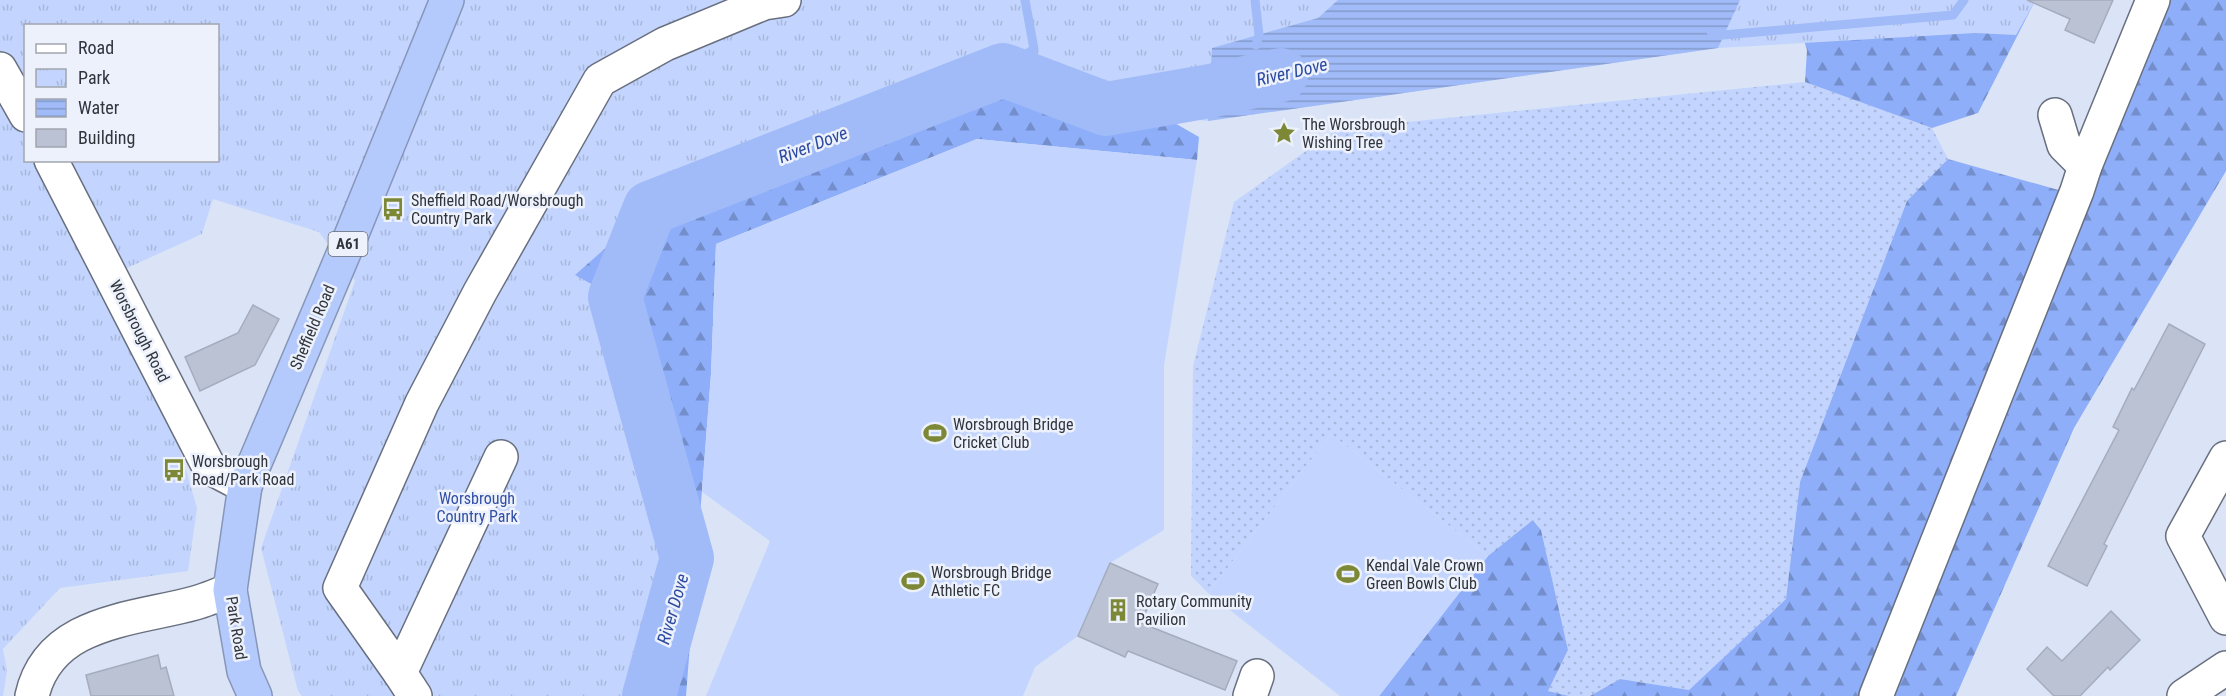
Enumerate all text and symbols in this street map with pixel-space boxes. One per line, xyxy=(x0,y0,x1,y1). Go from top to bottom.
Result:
legend xyxy=(24,24,219,162)
text: Road xyxy=(78,37,114,58)
water label: River Dove xyxy=(1254,53,1330,90)
text: Park xyxy=(78,67,110,88)
text: Water xyxy=(78,97,120,118)
place label: The Worsbrough Wishing Tree xyxy=(1302,115,1405,152)
place icon: The Worsbrough Wishing Tree xyxy=(1271,120,1297,146)
water label: River Dove xyxy=(775,122,850,167)
text: Building xyxy=(78,127,135,148)
place label: Sheffield Road/Worsbrough Country Park xyxy=(411,191,583,228)
bus stop icon: Sheffield Road/Worsbrough Country Park xyxy=(380,196,406,222)
road number: A61 xyxy=(328,232,368,256)
street label: Worsbrough Road xyxy=(106,277,173,385)
street label: Sheffield Road xyxy=(286,282,339,372)
place label: Worsbrough Bridge Cricket Club xyxy=(953,415,1073,452)
sports icon: Worsbrough Bridge Cricket Club xyxy=(922,420,948,446)
place label: Worsbrough Road/Park Road xyxy=(192,452,294,489)
bus stop icon: Worsbrough Road/Park Road xyxy=(161,457,187,483)
park label: Worsbrough Country Park xyxy=(436,489,518,526)
place label: Kendal Vale Crown Green Bowls Club xyxy=(1366,556,1484,593)
sports icon: Kendal Vale Crown Green Bowls Club xyxy=(1335,561,1361,587)
place label: Worsbrough Bridge Athletic FC xyxy=(931,563,1051,600)
sports icon: Worsbrough Bridge Athletic FC xyxy=(900,568,926,594)
water label: River Dove xyxy=(652,571,693,647)
place label: Rotary Community Pavilion xyxy=(1136,592,1252,629)
street label: Park Road xyxy=(222,595,251,661)
building icon: Rotary Community Pavilion xyxy=(1105,597,1131,623)

